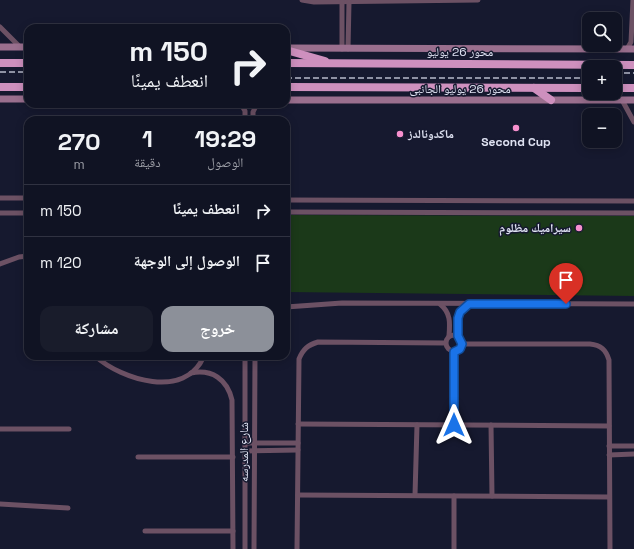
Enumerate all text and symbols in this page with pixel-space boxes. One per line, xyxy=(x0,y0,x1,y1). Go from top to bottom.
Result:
map controls xyxy=(582,12,622,148)
button: search xyxy=(582,12,622,52)
text: 150 m xyxy=(129,33,208,69)
icon: right xyxy=(222,40,274,92)
street label: محور 26 يوليو xyxy=(427,44,493,60)
button: + xyxy=(582,60,622,100)
text: انعطف يمينًا xyxy=(131,69,208,92)
street label: محور 26 يوليو الجانبى xyxy=(409,81,511,97)
button: − xyxy=(582,108,622,148)
text: 1 xyxy=(142,123,153,154)
text: 19:29 xyxy=(194,123,256,154)
marker: Second Cup xyxy=(511,123,521,133)
text: 270 xyxy=(58,126,101,157)
place label: ماكدونالدز xyxy=(407,126,454,142)
marker: ماكدونالدز xyxy=(395,129,405,139)
place label: Second Cup xyxy=(481,134,551,150)
text: دقيقة xyxy=(134,154,161,171)
text: الوصول xyxy=(207,154,243,171)
text: m xyxy=(74,156,85,173)
text: انعطف يمينًا xyxy=(173,199,240,218)
icon: right xyxy=(252,200,274,222)
text: 150 m xyxy=(40,201,82,220)
place label: سيراميك مظلوم xyxy=(499,220,571,236)
marker: سيراميك مظلوم xyxy=(574,223,584,233)
text: الوصول إلى الوجهة xyxy=(134,251,240,270)
icon: arrive xyxy=(252,252,274,274)
text: 120 m xyxy=(40,253,82,272)
pin xyxy=(549,263,583,304)
icon: arrive xyxy=(555,269,577,291)
button: مشاركة xyxy=(40,306,153,352)
button: خروج xyxy=(161,306,274,352)
position arrow xyxy=(433,404,475,446)
street label: شارع المدرسه xyxy=(236,422,252,482)

